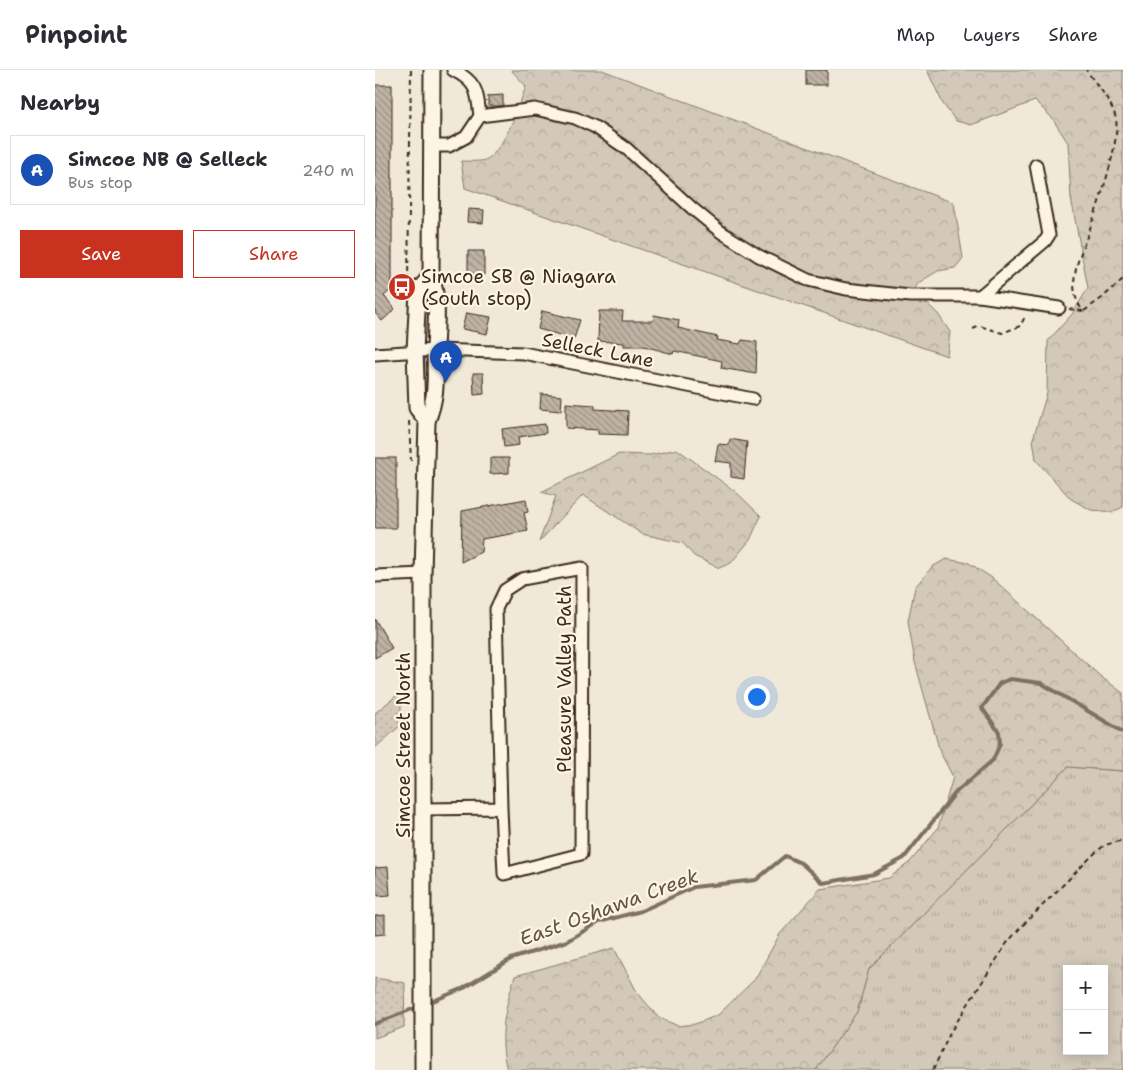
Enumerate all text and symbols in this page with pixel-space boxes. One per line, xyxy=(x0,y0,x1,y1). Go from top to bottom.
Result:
text: Pinpoint xyxy=(25,19,127,51)
text: Map xyxy=(897,23,935,47)
text: Layers xyxy=(963,23,1020,47)
text: Share xyxy=(1048,23,1098,47)
text: Nearby xyxy=(20,89,100,117)
text: Simcoe NB @ Selleck xyxy=(68,147,268,172)
text: A xyxy=(31,160,43,181)
text: 240 m xyxy=(302,160,354,181)
text: Bus stop xyxy=(68,172,133,193)
button: Save xyxy=(20,230,183,278)
button: Share xyxy=(193,230,355,278)
place label: Simcoe SB @ Niagara (South stop) xyxy=(421,264,616,311)
bus stop icon: Simcoe SB @ Niagara (South stop) xyxy=(387,272,417,302)
street label: Selleck Lane xyxy=(540,327,656,373)
pin: A xyxy=(430,341,462,382)
street label: Pleasure Valley Path xyxy=(552,585,577,773)
street label: Simcoe Street North xyxy=(391,652,416,838)
your location xyxy=(744,684,770,710)
water label: East Oshawa Creek xyxy=(516,862,703,952)
map controls xyxy=(1063,965,1108,1055)
button: + xyxy=(1063,965,1108,1010)
button: − xyxy=(1063,1010,1108,1055)

